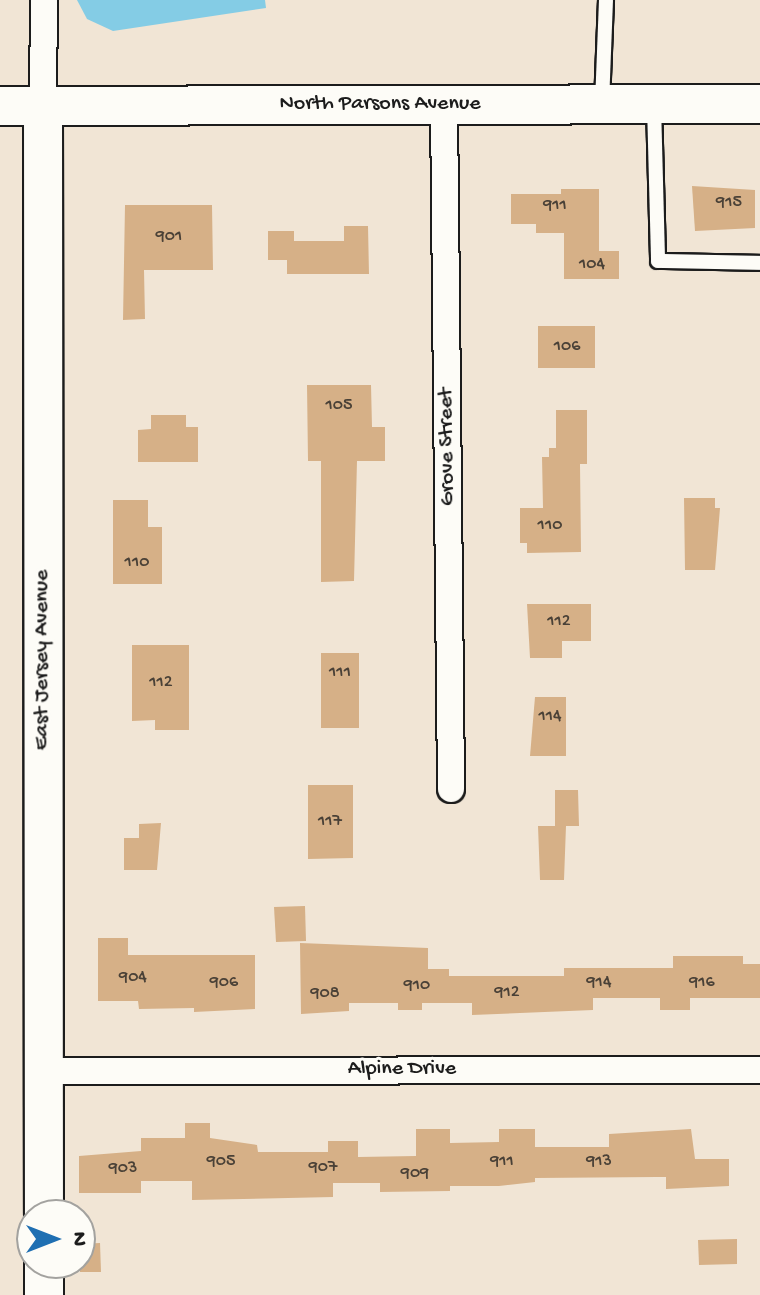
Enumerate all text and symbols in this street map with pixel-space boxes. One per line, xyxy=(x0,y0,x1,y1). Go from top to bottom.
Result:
street label: North Parsons Avenue xyxy=(279,92,481,118)
house number: 915 xyxy=(716,192,742,214)
house number: 911 xyxy=(543,195,567,217)
house number: 901 xyxy=(156,226,182,248)
house number: 104 xyxy=(579,254,605,276)
house number: 106 xyxy=(554,336,580,358)
street label: Grove Street xyxy=(434,388,462,506)
house number: 105 xyxy=(326,395,352,417)
house number: 110 xyxy=(538,515,562,537)
house number: 110 xyxy=(125,552,149,574)
street label: East Jersey Avenue xyxy=(30,570,56,750)
house number: 112 xyxy=(547,611,571,633)
house number: 111 xyxy=(329,662,351,684)
house number: 112 xyxy=(149,672,173,694)
house number: 114 xyxy=(538,706,562,728)
house number: 117 xyxy=(318,811,342,833)
house number: 904 xyxy=(119,967,147,989)
house number: 906 xyxy=(210,972,238,994)
house number: 914 xyxy=(587,972,611,994)
house number: 916 xyxy=(689,972,715,994)
house number: 910 xyxy=(404,975,430,997)
house number: 912 xyxy=(494,982,520,1004)
house number: 908 xyxy=(310,983,340,1005)
street label: Alpine Drive xyxy=(348,1057,456,1083)
house number: 905 xyxy=(207,1151,235,1173)
house number: 911 xyxy=(490,1151,514,1173)
house number: 913 xyxy=(586,1151,612,1173)
house number: 907 xyxy=(309,1157,337,1179)
house number: 903 xyxy=(109,1158,137,1180)
house number: 909 xyxy=(401,1163,429,1185)
north arrow xyxy=(16,1199,96,1279)
text: N xyxy=(65,1232,91,1246)

